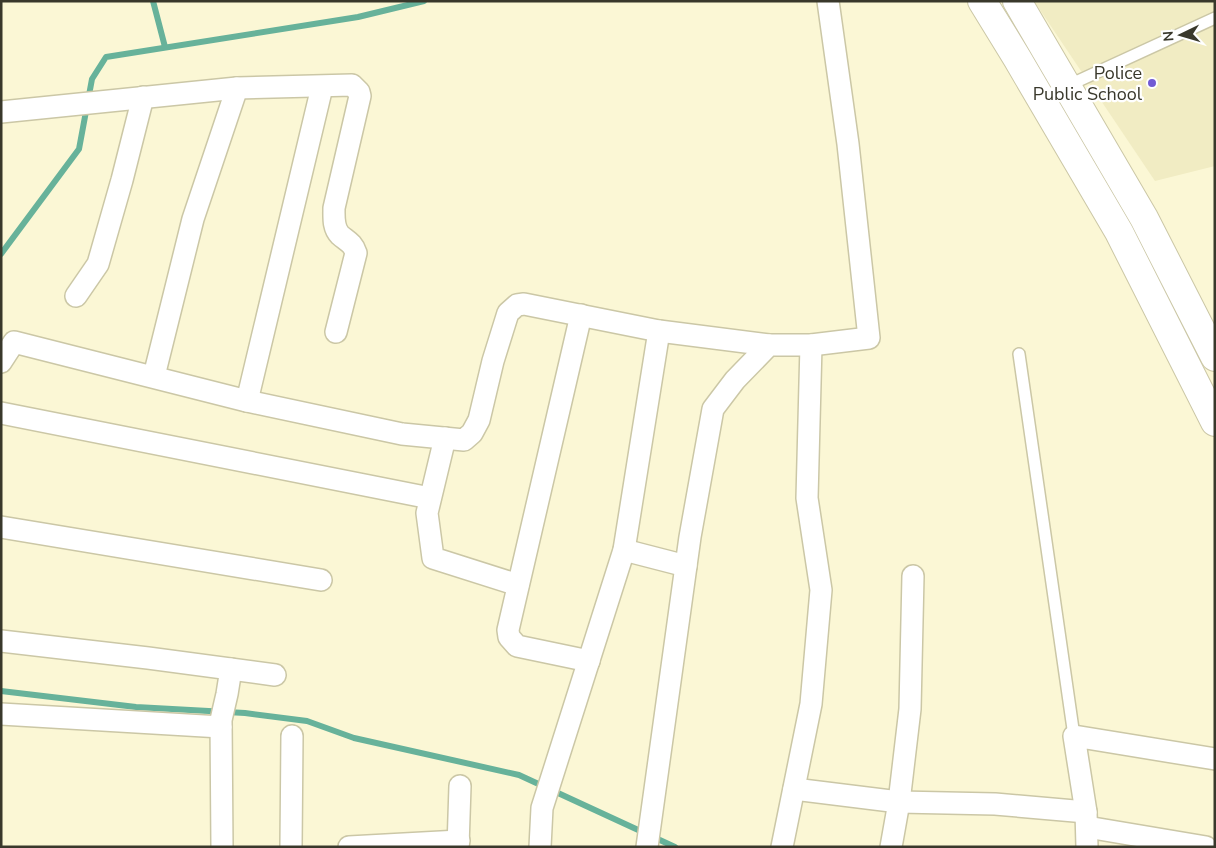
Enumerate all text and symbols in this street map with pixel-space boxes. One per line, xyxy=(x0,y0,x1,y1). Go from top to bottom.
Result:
north arrow xyxy=(1156,10,1206,60)
text: N xyxy=(1159,30,1178,42)
place label: Police Public School xyxy=(1033,61,1143,106)
marker: Police Public School xyxy=(1146,77,1158,89)

